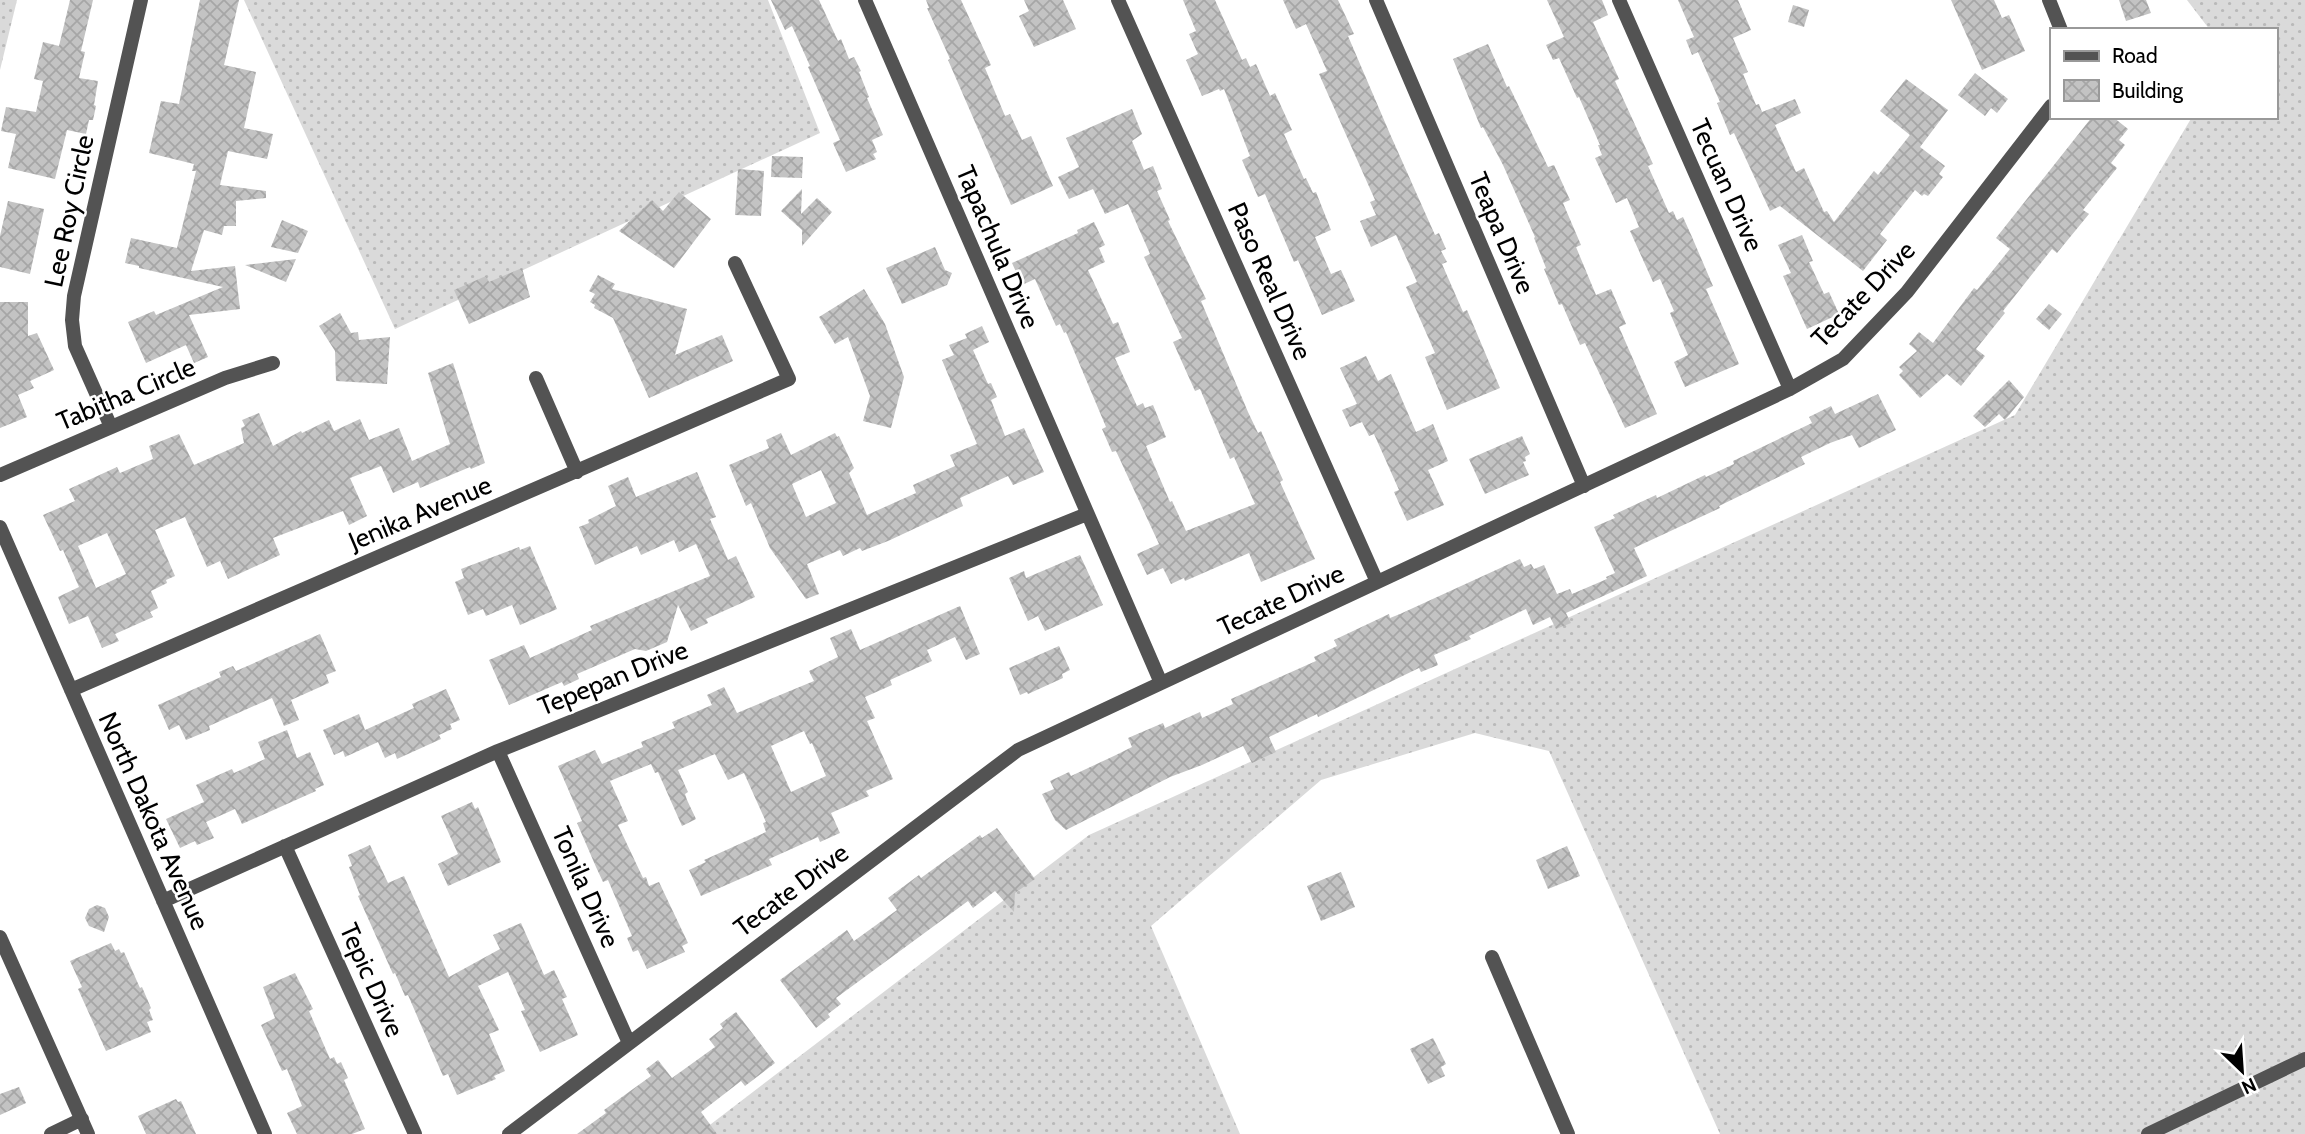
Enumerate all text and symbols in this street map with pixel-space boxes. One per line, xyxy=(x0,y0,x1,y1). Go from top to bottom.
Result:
legend xyxy=(2050,28,2277,119)
text: Road xyxy=(2112,43,2158,68)
text: Building xyxy=(2112,78,2184,103)
street label: Tecuan Drive xyxy=(1684,114,1770,256)
street label: Lee Roy Circle xyxy=(37,132,101,290)
street label: Tapachula Drive xyxy=(949,161,1047,333)
street label: Teapa Drive xyxy=(1462,167,1542,299)
street label: Paso Real Drive xyxy=(1221,197,1319,365)
street label: Tecate Drive xyxy=(1805,234,1921,354)
street label: Tabitha Circle xyxy=(52,351,200,437)
street label: Jenika Avenue xyxy=(343,469,496,558)
street label: Tecate Drive xyxy=(1213,557,1349,643)
street label: Tepepan Drive xyxy=(533,633,693,723)
street label: North Dakota Avenue xyxy=(92,707,216,935)
street label: Tonila Drive xyxy=(545,822,627,952)
street label: Tecate Drive xyxy=(727,837,855,943)
street label: Tepic Drive xyxy=(333,918,411,1042)
north arrow xyxy=(2207,1036,2277,1106)
text: N xyxy=(2238,1073,2260,1099)

